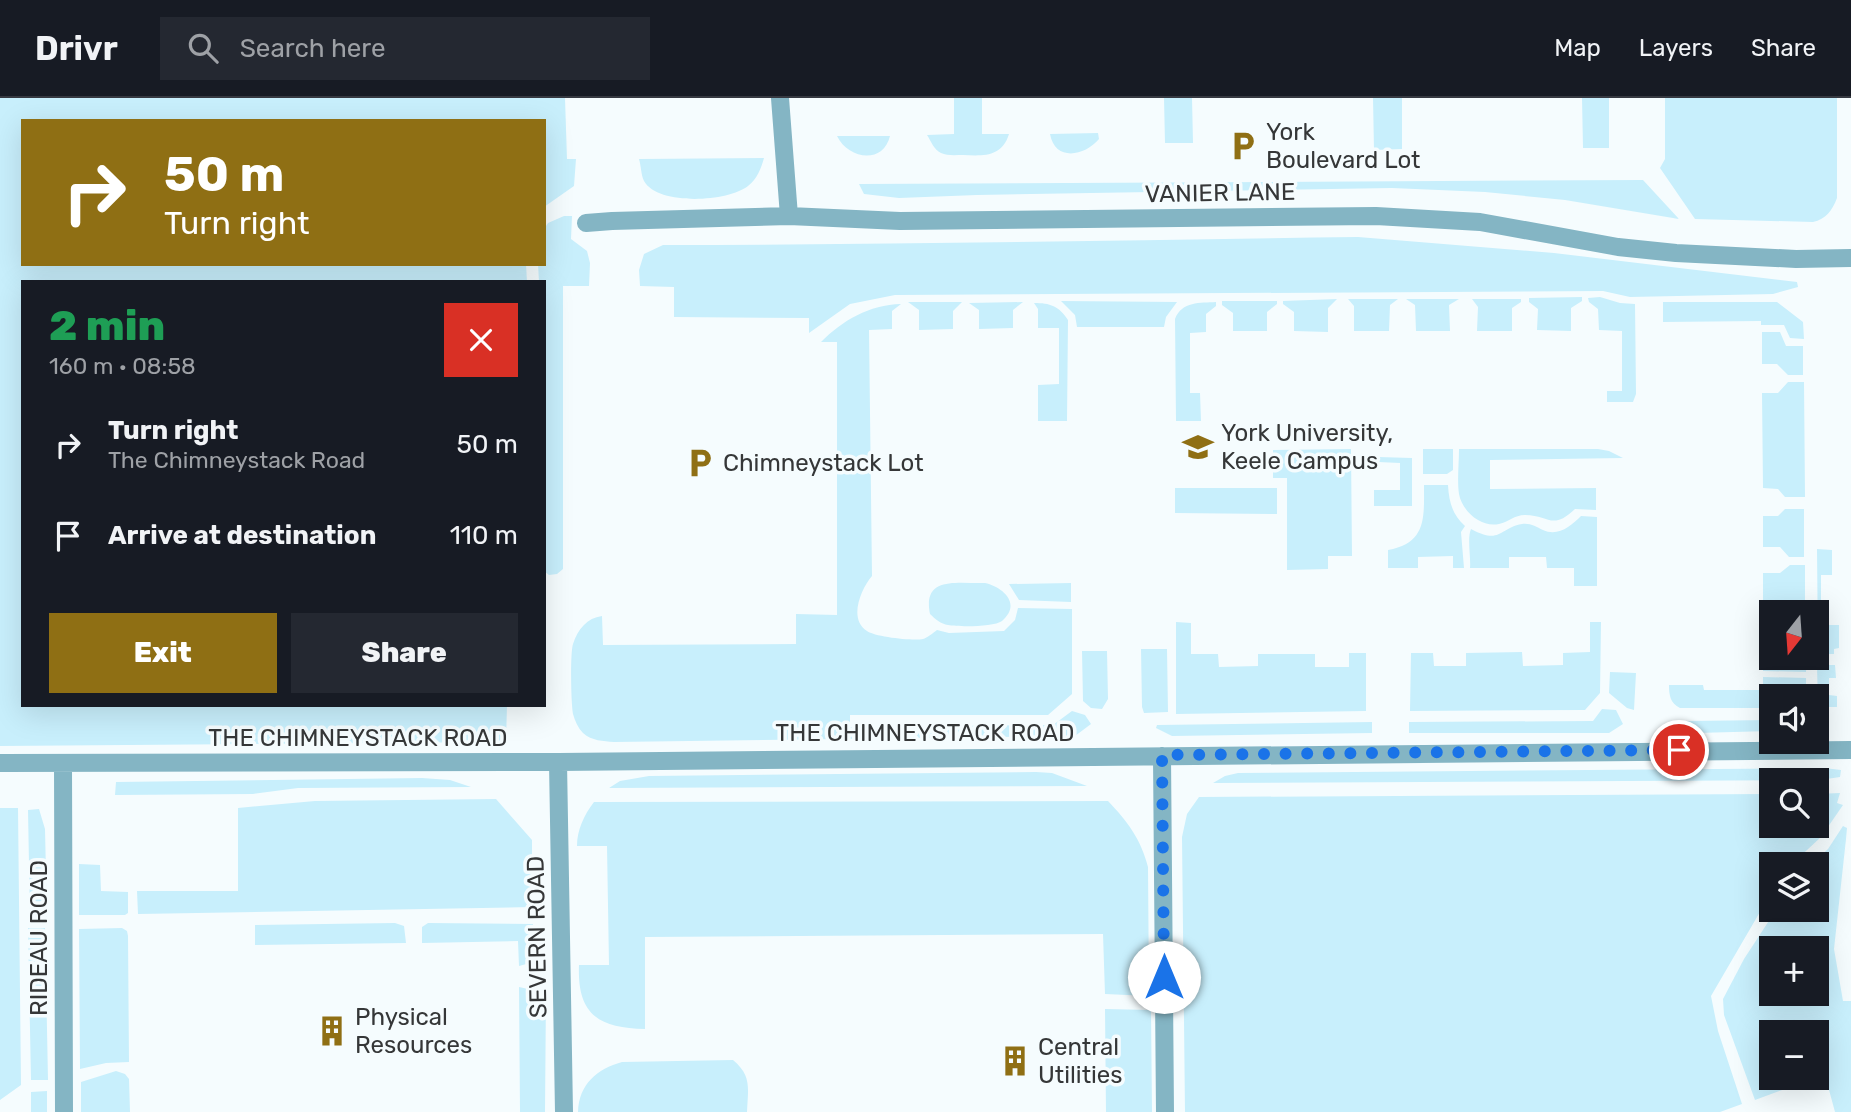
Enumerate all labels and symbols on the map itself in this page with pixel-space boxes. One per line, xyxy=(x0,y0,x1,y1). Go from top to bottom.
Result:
place label: York Boulevard Lot xyxy=(1266,118,1421,174)
parking icon: York Boulevard Lot xyxy=(1226,129,1260,163)
street label: VANIER LANE xyxy=(1144,178,1296,208)
place label: York University, Keele Campus xyxy=(1221,419,1393,475)
school or university icon: York University, Keele Campus xyxy=(1181,430,1215,464)
parking icon: Chimneystack Lot xyxy=(683,446,717,480)
place label: Chimneystack Lot xyxy=(723,449,924,477)
north arrow xyxy=(1759,600,1829,670)
street label: THE CHIMNEYSTACK ROAD xyxy=(775,719,1075,747)
pin xyxy=(1649,720,1709,780)
street label: THE CHIMNEYSTACK ROAD xyxy=(208,724,508,752)
street label: SEVERN ROAD xyxy=(522,856,552,1018)
street label: RIDEAU ROAD xyxy=(25,860,53,1016)
position arrow xyxy=(1127,940,1201,1014)
place label: Physical Resources xyxy=(355,1003,472,1059)
building icon: Physical Resources xyxy=(315,1014,349,1048)
place label: Central Utilities xyxy=(1038,1033,1123,1089)
building icon: Central Utilities xyxy=(998,1044,1032,1078)

